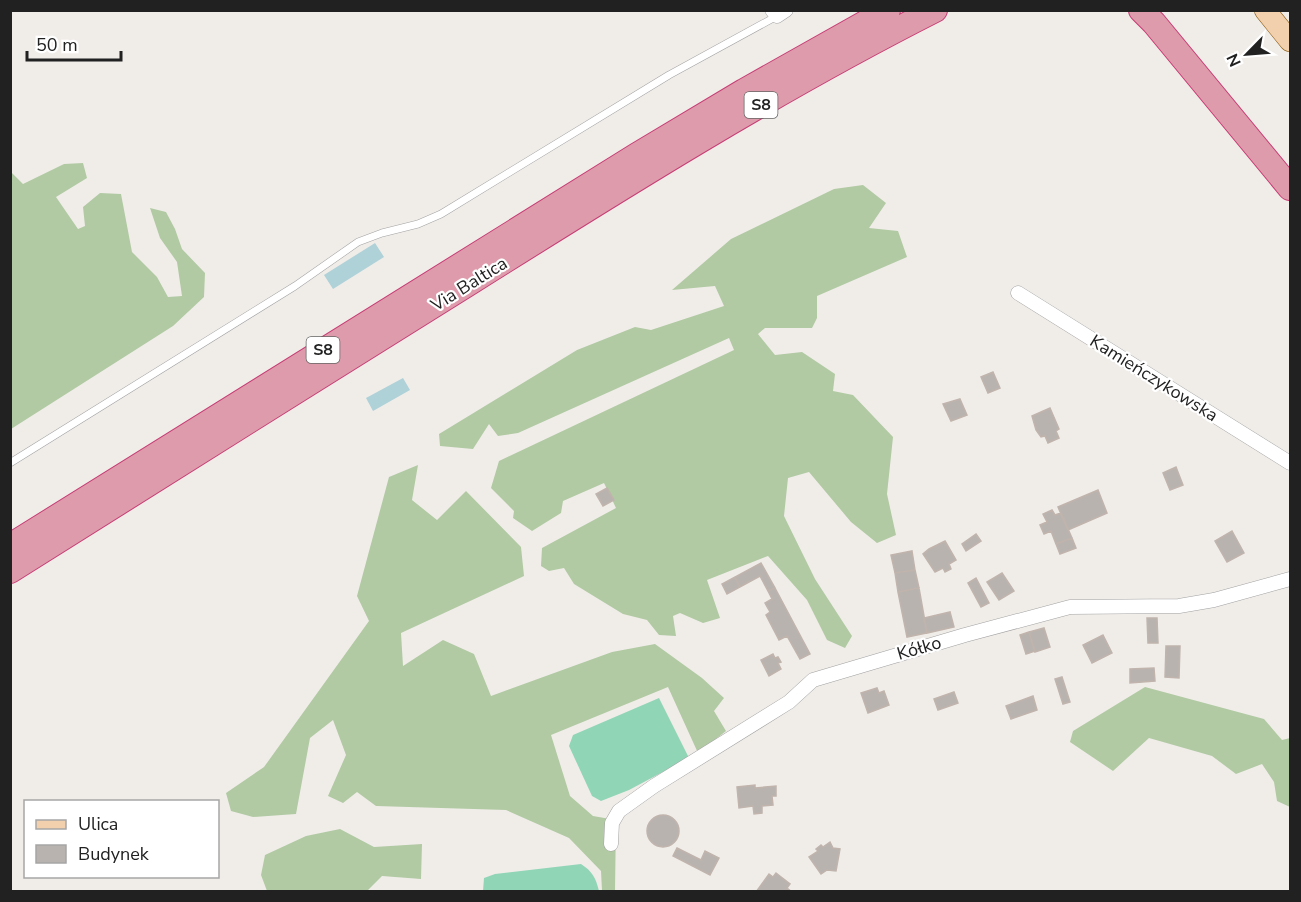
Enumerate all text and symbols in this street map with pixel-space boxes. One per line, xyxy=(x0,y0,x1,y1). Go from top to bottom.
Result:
scale bar xyxy=(27,24,122,62)
north arrow xyxy=(1217,24,1277,84)
text: 50 m xyxy=(36,33,78,57)
text: N xyxy=(1222,50,1247,70)
road number: S8 xyxy=(744,92,777,118)
street label: Via Baltica xyxy=(425,251,512,317)
street label: Kamieńczykowska xyxy=(1085,329,1223,427)
road number: S8 xyxy=(306,337,340,363)
street label: Kółko xyxy=(894,630,944,666)
legend xyxy=(24,800,219,878)
text: Ulica xyxy=(78,812,118,836)
text: Budynek xyxy=(78,842,150,866)

